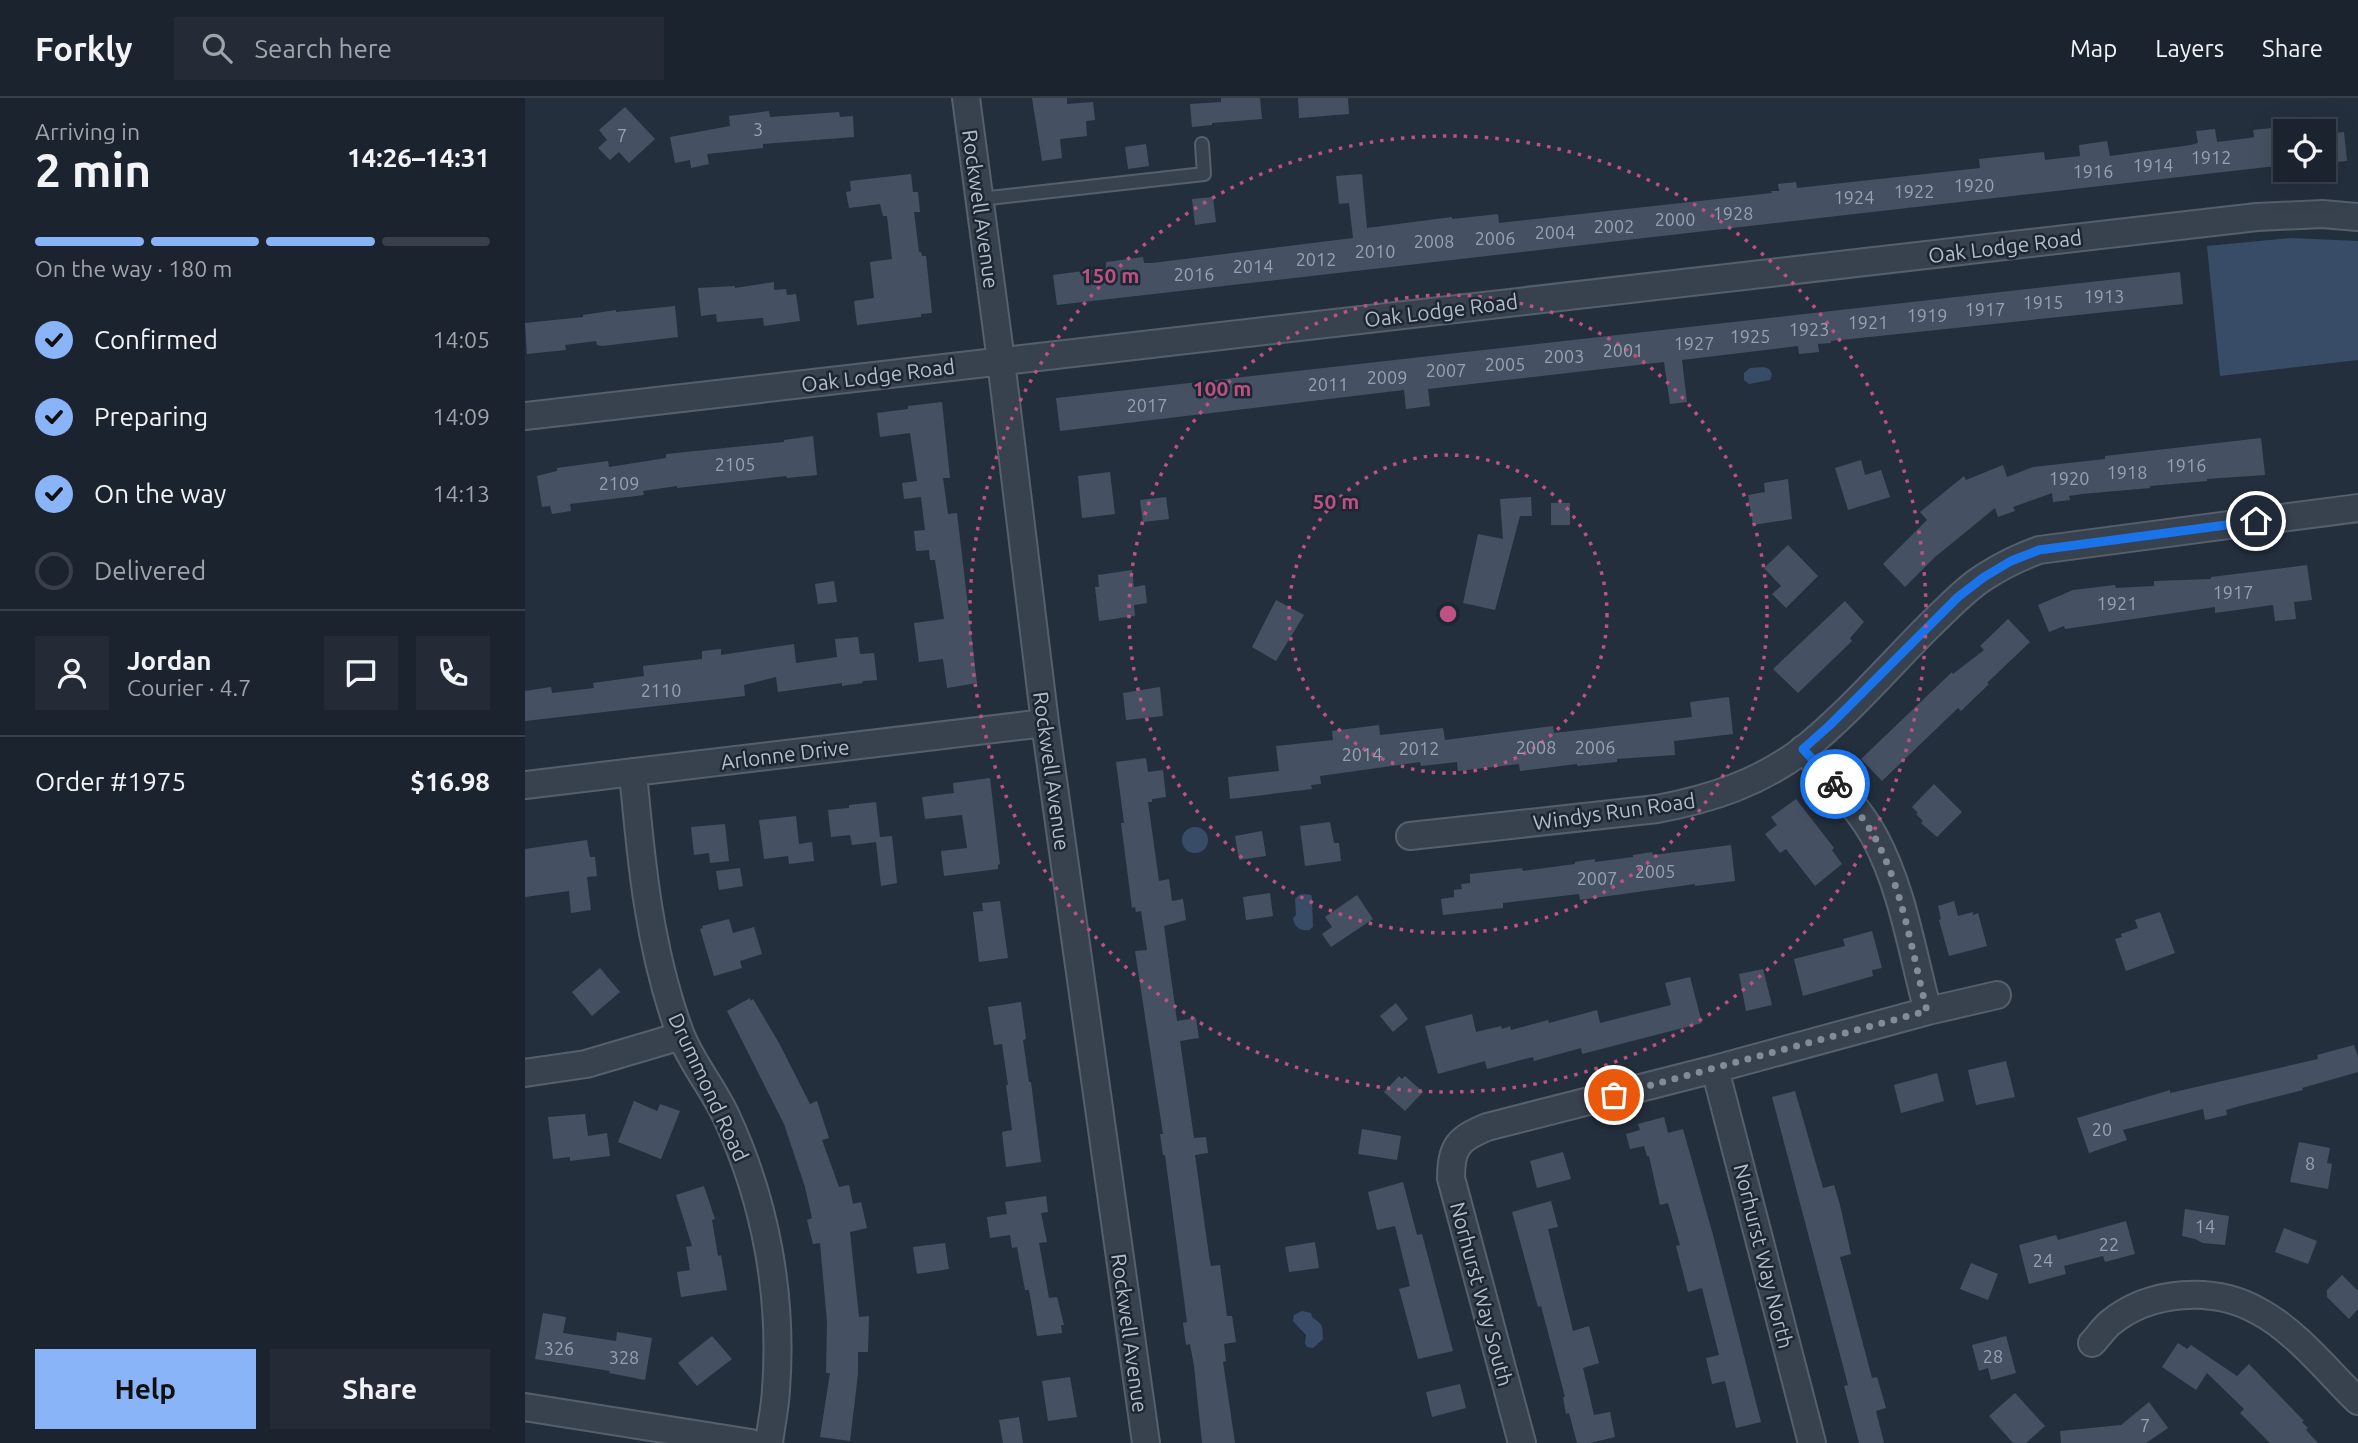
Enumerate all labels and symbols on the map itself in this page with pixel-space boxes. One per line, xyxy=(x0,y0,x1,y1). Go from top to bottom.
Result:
house number: 3 xyxy=(753,119,763,139)
house number: 7 xyxy=(617,125,627,145)
street label: Rockwell Avenue xyxy=(958,128,1004,290)
house number: 1912 xyxy=(2191,147,2231,167)
house number: 1914 xyxy=(2133,155,2173,175)
house number: 1916 xyxy=(2073,161,2113,181)
house number: 1920 xyxy=(1954,175,1994,195)
house number: 1922 xyxy=(1894,181,1934,201)
house number: 1924 xyxy=(1834,187,1874,207)
house number: 1928 xyxy=(1713,203,1753,223)
house number: 2000 xyxy=(1655,209,1695,229)
house number: 2002 xyxy=(1594,216,1634,236)
house number: 2004 xyxy=(1535,222,1575,242)
street label: Oak Lodge Road xyxy=(1927,225,2083,267)
house number: 2006 xyxy=(1475,228,1515,248)
house number: 2008 xyxy=(1414,231,1454,251)
house number: 2010 xyxy=(1355,241,1395,261)
house number: 2012 xyxy=(1296,249,1336,269)
house number: 2014 xyxy=(1233,256,1273,276)
text: 150 m xyxy=(1081,263,1139,287)
house number: 2016 xyxy=(1174,264,1214,284)
house number: 1913 xyxy=(2084,286,2124,306)
street label: Oak Lodge Road xyxy=(1363,289,1519,331)
house number: 1915 xyxy=(2023,292,2063,312)
house number: 1917 xyxy=(1965,299,2005,319)
house number: 1919 xyxy=(1907,305,1947,325)
house number: 1921 xyxy=(1848,312,1888,332)
house number: 1923 xyxy=(1789,319,1829,339)
house number: 1925 xyxy=(1730,326,1770,346)
house number: 1927 xyxy=(1674,333,1714,353)
house number: 2001 xyxy=(1603,340,1643,360)
house number: 2003 xyxy=(1544,346,1584,366)
street label: Oak Lodge Road xyxy=(800,354,956,396)
house number: 2005 xyxy=(1485,354,1525,374)
house number: 2007 xyxy=(1426,360,1466,380)
house number: 2009 xyxy=(1367,367,1407,387)
house number: 2011 xyxy=(1308,374,1348,394)
text: 100 m xyxy=(1193,376,1251,400)
house number: 2017 xyxy=(1127,395,1167,415)
house number: 2105 xyxy=(715,454,755,474)
house number: 1916 xyxy=(2166,455,2206,475)
house number: 1918 xyxy=(2107,462,2147,482)
house number: 1920 xyxy=(2049,468,2089,488)
house number: 2109 xyxy=(599,473,639,493)
text: 50 m xyxy=(1313,489,1359,513)
pin xyxy=(2226,491,2286,551)
house number: 1917 xyxy=(2213,582,2253,602)
house number: 1921 xyxy=(2097,593,2137,613)
centre of rings xyxy=(1436,602,1460,626)
house number: 2110 xyxy=(641,680,681,700)
street label: Rockwell Avenue xyxy=(1029,690,1075,852)
street label: Arlonne Drive xyxy=(719,734,851,774)
house number: 2008 xyxy=(1516,737,1556,757)
house number: 2006 xyxy=(1575,737,1615,757)
house number: 2012 xyxy=(1399,738,1439,758)
house number: 2014 xyxy=(1342,744,1382,764)
courier xyxy=(1800,749,1870,819)
street label: Windys Run Road xyxy=(1531,788,1697,834)
house number: 2005 xyxy=(1635,861,1675,881)
house number: 2007 xyxy=(1577,868,1617,888)
street label: Drummond Road xyxy=(664,1009,754,1165)
pin xyxy=(1584,1065,1644,1125)
house number: 20 xyxy=(2092,1119,2112,1139)
house number: 8 xyxy=(2305,1153,2315,1173)
street label: Norhurst Way North xyxy=(1729,1161,1799,1351)
street label: Norhurst Way South xyxy=(1446,1199,1518,1389)
house number: 14 xyxy=(2195,1216,2215,1236)
house number: 22 xyxy=(2099,1234,2119,1254)
house number: 24 xyxy=(2033,1250,2053,1270)
street label: Rockwell Avenue xyxy=(1107,1252,1153,1414)
house number: 326 xyxy=(544,1338,574,1358)
house number: 28 xyxy=(1983,1346,2003,1366)
house number: 328 xyxy=(609,1347,639,1367)
house number: 7 xyxy=(2140,1415,2150,1435)

